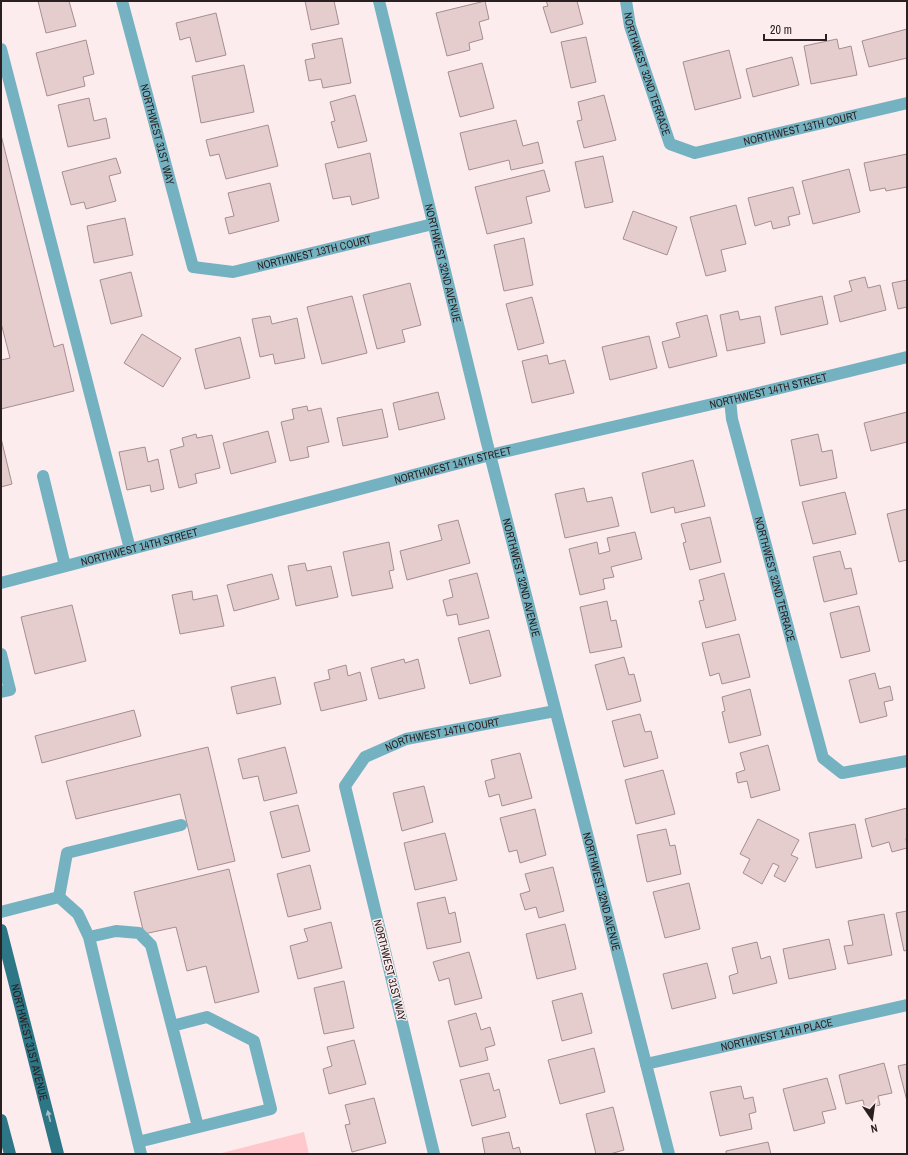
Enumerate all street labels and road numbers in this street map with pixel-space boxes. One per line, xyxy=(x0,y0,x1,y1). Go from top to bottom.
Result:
street label: NORTHWEST 32ND TERRACE xyxy=(621,11,674,137)
street label: NORTHWEST 31ST WAY xyxy=(137,82,178,186)
street label: NORTHWEST 13TH COURT xyxy=(742,108,860,148)
street label: NORTHWEST 32ND AVENUE xyxy=(422,202,464,324)
street label: NORTHWEST 13TH COURT xyxy=(256,232,373,273)
street label: NORTHWEST 14TH STREET xyxy=(708,370,829,412)
street label: NORTHWEST 14TH STREET xyxy=(393,443,513,487)
street label: NORTHWEST 32ND TERRACE xyxy=(752,515,798,643)
street label: NORTHWEST 32ND AVENUE xyxy=(500,517,543,638)
street label: NORTHWEST 14TH STREET xyxy=(79,525,200,569)
street label: NORTHWEST 14TH COURT xyxy=(383,715,501,754)
street label: NORTHWEST 32ND AVENUE xyxy=(580,831,624,952)
street label: NORTHWEST 31ST WAY xyxy=(371,918,409,1022)
street label: NORTHWEST 31ST AVENUE xyxy=(8,982,51,1102)
street label: NORTHWEST 14TH PLACE xyxy=(719,1015,834,1054)

